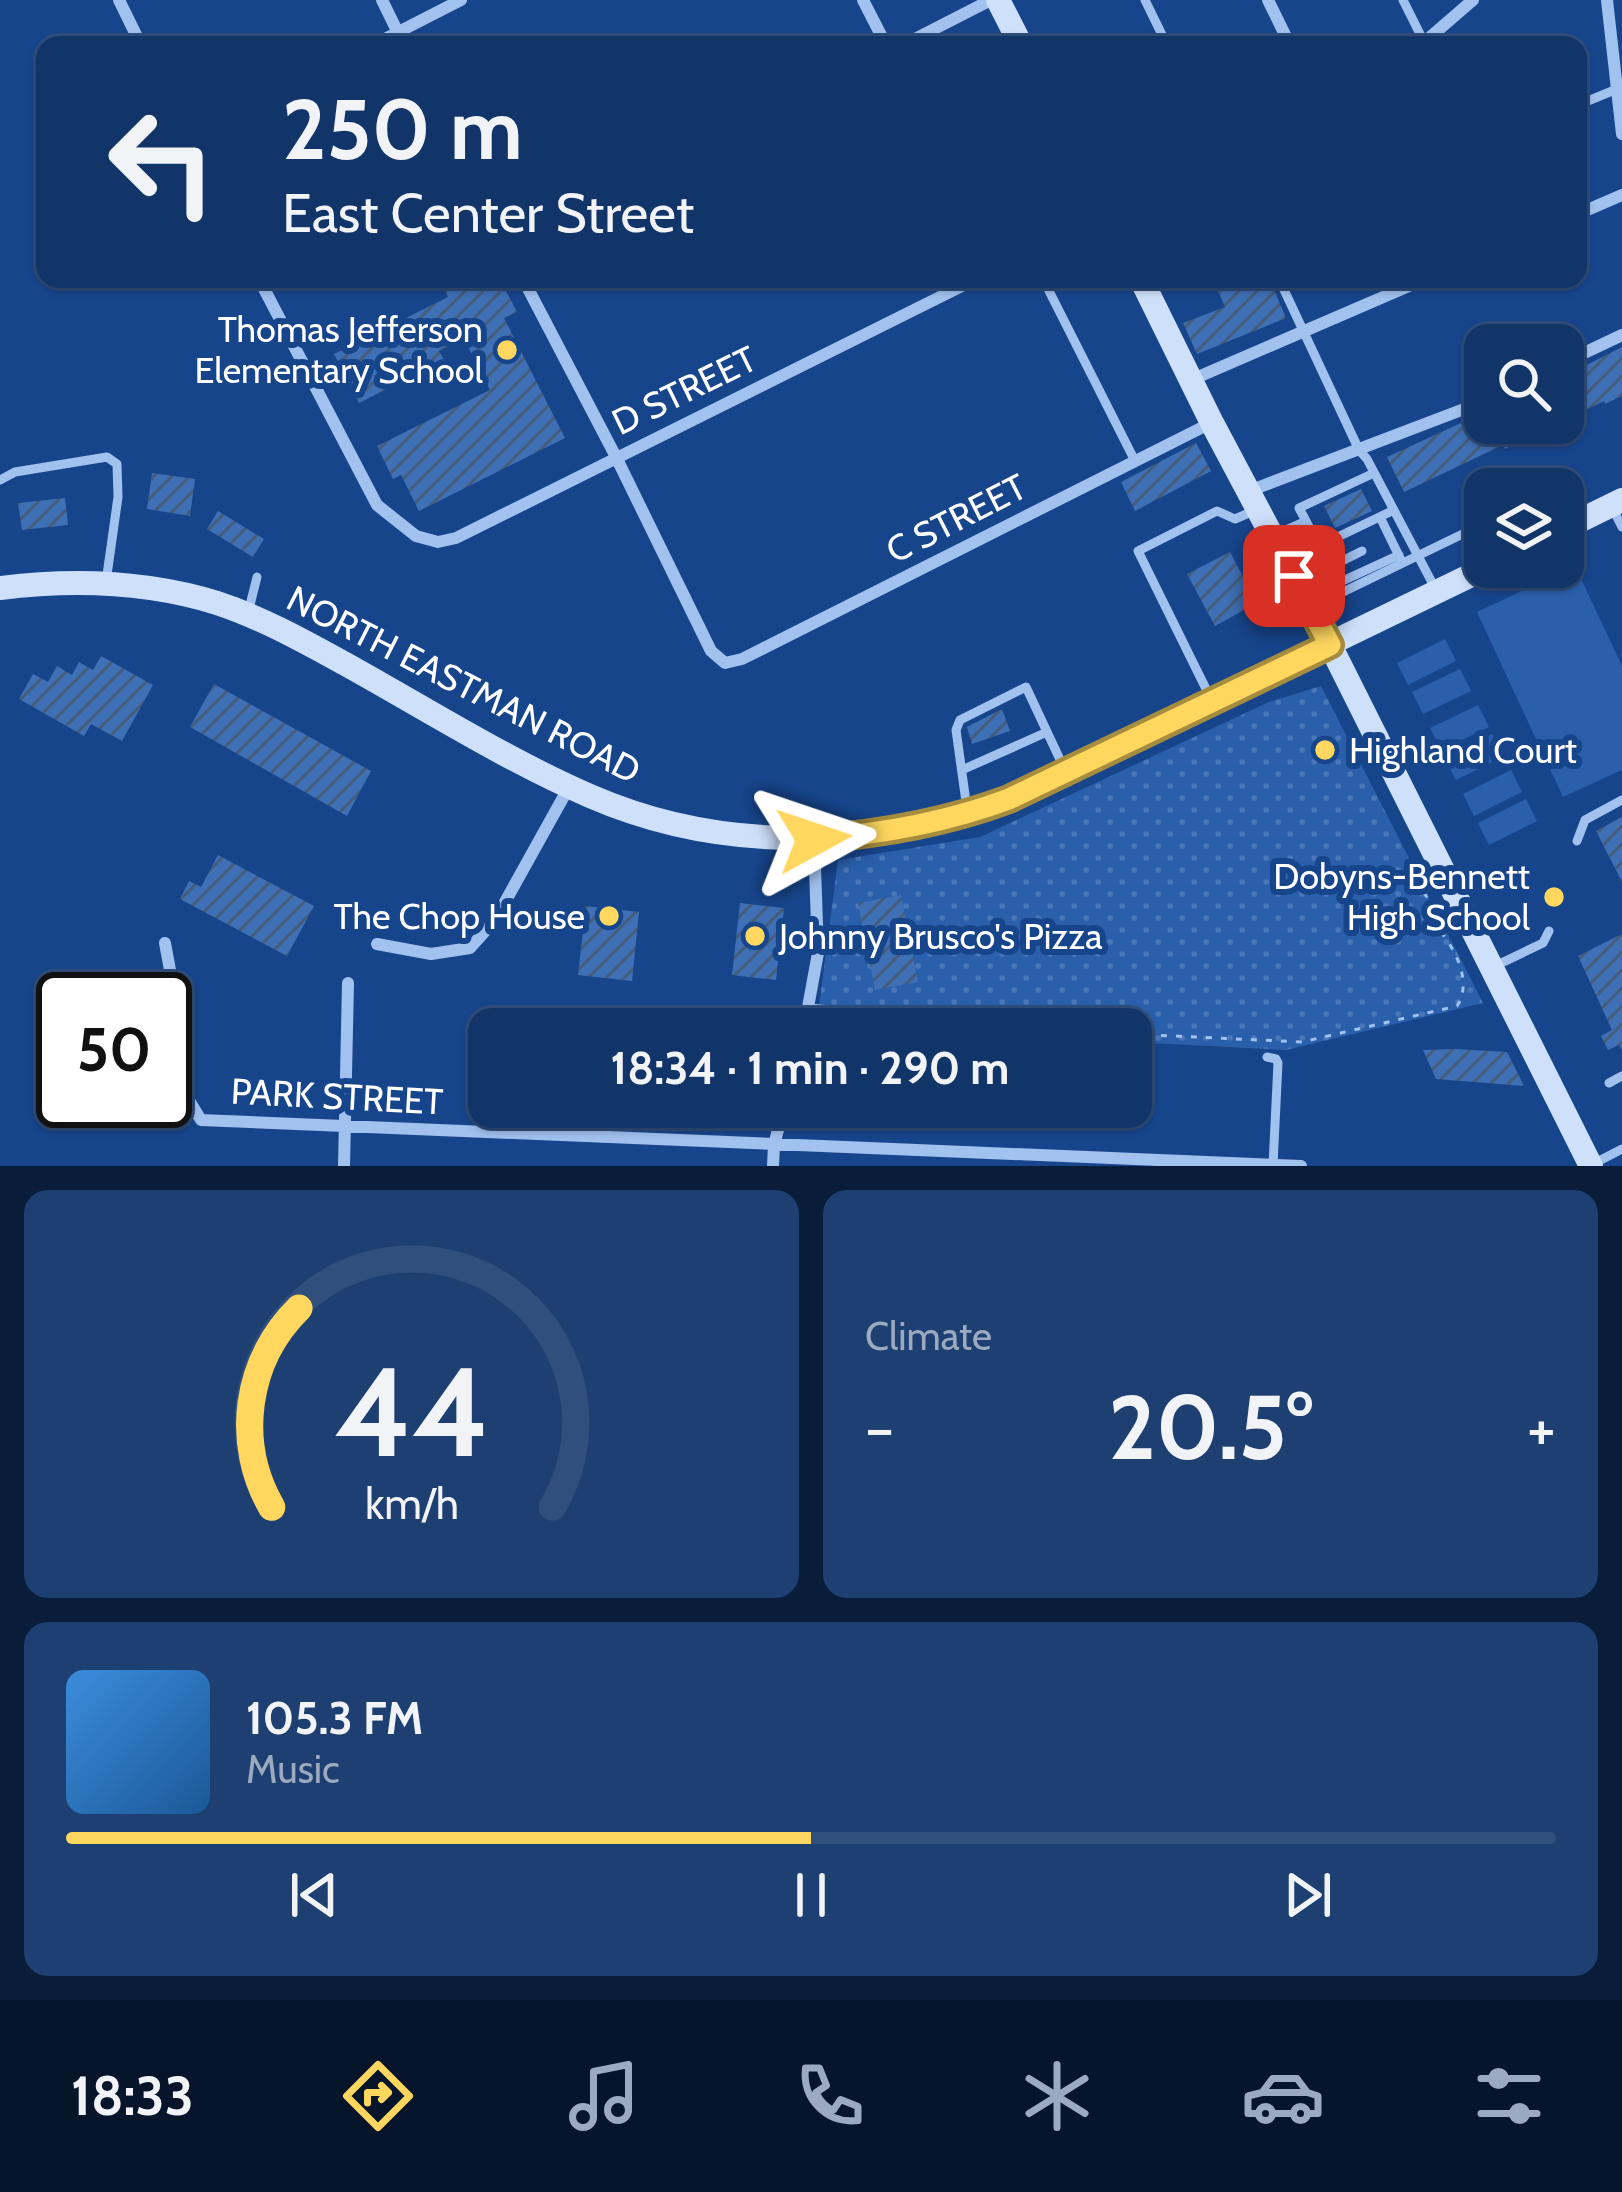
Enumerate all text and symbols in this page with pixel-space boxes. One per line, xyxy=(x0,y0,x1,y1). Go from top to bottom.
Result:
text: 250 m xyxy=(282,78,523,180)
icon: left xyxy=(84,84,240,240)
text: East Center Street xyxy=(282,180,694,246)
place label: Thomas Jefferson Elementary School xyxy=(194,307,484,392)
map controls xyxy=(1464,324,1584,588)
button: search xyxy=(1464,324,1584,444)
street label: D STREET xyxy=(605,336,763,444)
marker: Thomas Jefferson Elementary School xyxy=(494,337,520,363)
street label: C STREET xyxy=(879,464,1033,572)
button: layers xyxy=(1464,468,1584,588)
pin xyxy=(1243,525,1345,627)
icon: arrive xyxy=(1261,543,1327,609)
street label: NORTH EASTMAN ROAD xyxy=(280,576,648,792)
place label: Highland Court xyxy=(1349,728,1577,772)
marker: Highland Court xyxy=(1312,737,1338,763)
position arrow xyxy=(751,776,877,902)
place label: Dobyns-Bennett High School xyxy=(1273,854,1530,939)
marker: Dobyns-Bennett High School xyxy=(1541,884,1567,910)
place label: The Chop House xyxy=(333,894,585,938)
marker: The Chop House xyxy=(596,903,622,929)
place label: Johnny Brusco's Pizza xyxy=(778,914,1103,958)
marker: Johnny Brusco's Pizza xyxy=(742,923,768,949)
speed limit sign: 50 xyxy=(36,972,192,1128)
text: 18:34 · 1 min · 290 m xyxy=(611,1041,1009,1095)
street label: PARK STREET xyxy=(230,1068,444,1124)
text: Climate xyxy=(865,1312,992,1360)
text: 44 xyxy=(334,1336,489,1487)
text: 20.5° xyxy=(1108,1372,1313,1482)
text: − xyxy=(865,1387,894,1468)
text: + xyxy=(1527,1387,1556,1468)
text: km/h xyxy=(365,1478,458,1530)
text: 105.3 FM xyxy=(246,1691,423,1745)
text: Music xyxy=(246,1745,340,1793)
icon: previous xyxy=(281,1862,347,1928)
icon: pause xyxy=(778,1862,844,1928)
icon: next xyxy=(1275,1862,1341,1928)
icon: directions xyxy=(336,2054,420,2138)
icon: music xyxy=(562,2054,646,2138)
icon: phone xyxy=(788,2054,872,2138)
icon: climate xyxy=(1015,2054,1099,2138)
icon: car xyxy=(1241,2054,1325,2138)
icon: filters xyxy=(1467,2054,1551,2138)
text: 18:33 xyxy=(71,2063,194,2129)

